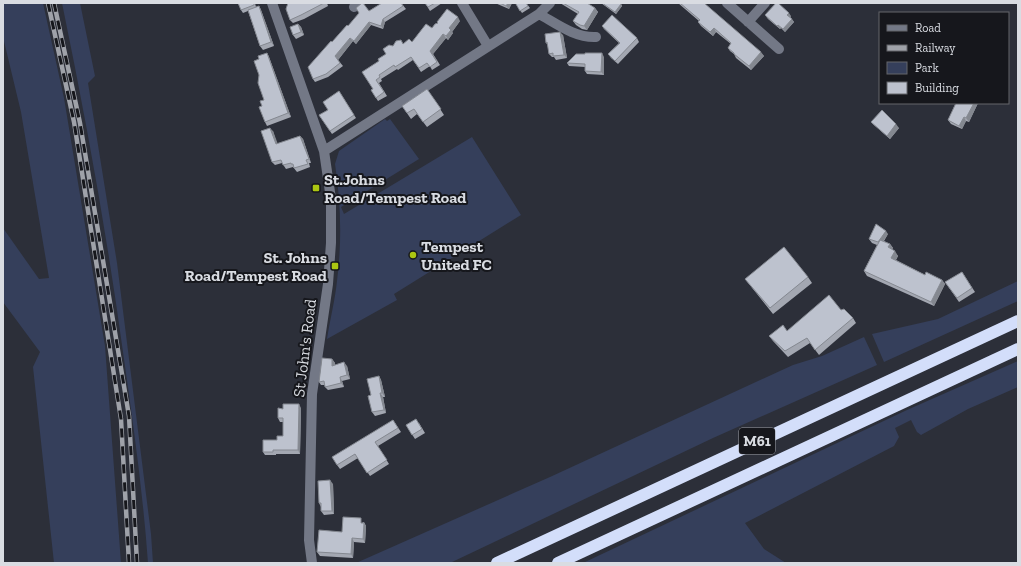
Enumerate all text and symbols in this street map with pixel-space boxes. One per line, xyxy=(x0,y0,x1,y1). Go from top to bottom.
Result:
legend xyxy=(879,12,1009,104)
text: Road xyxy=(915,21,941,35)
text: Railway xyxy=(915,41,956,55)
text: Park xyxy=(915,61,940,75)
text: Building xyxy=(915,81,959,95)
place label: St.Johns Road/Tempest Road xyxy=(324,170,466,207)
marker: St.Johns Road/Tempest Road xyxy=(311,183,321,193)
place label: Tempest United FC xyxy=(421,237,492,274)
place label: St. Johns Road/Tempest Road xyxy=(185,248,327,285)
marker: Tempest United FC xyxy=(408,250,418,260)
marker: St. Johns Road/Tempest Road xyxy=(330,261,340,271)
street label: St John's Road xyxy=(289,298,320,398)
road number: M61 xyxy=(739,428,775,454)

